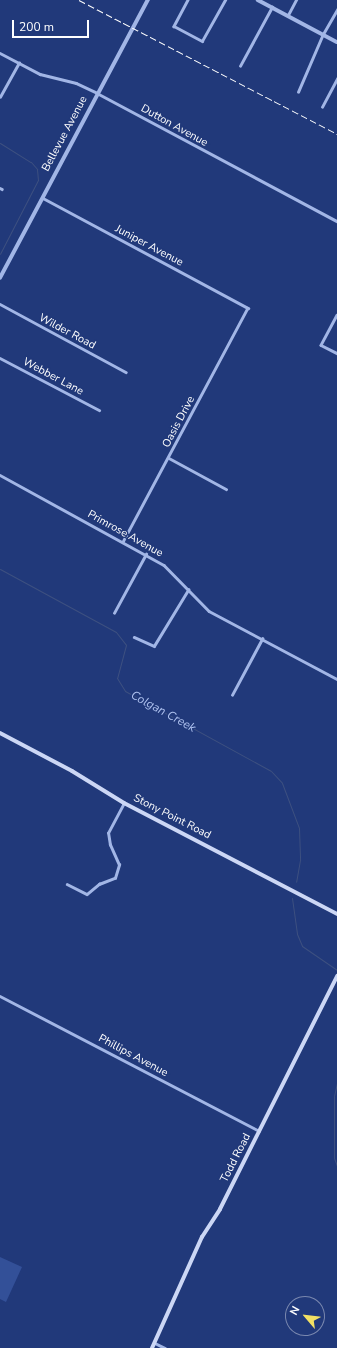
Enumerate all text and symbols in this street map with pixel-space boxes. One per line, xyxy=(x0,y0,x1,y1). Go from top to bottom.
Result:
scale bar xyxy=(14,12,91,38)
text: 200 m xyxy=(19,19,54,35)
street label: Bellevue Avenue xyxy=(40,94,90,174)
street label: Dutton Avenue xyxy=(138,102,210,150)
street label: Juniper Avenue xyxy=(113,223,185,269)
street label: Wilder Road xyxy=(36,312,98,352)
street label: Webber Lane xyxy=(20,356,86,398)
street label: Oasis Drive xyxy=(160,394,198,450)
street label: Primrose Avenue xyxy=(85,508,165,560)
water label: Colgan Creek xyxy=(128,688,198,736)
street label: Stony Point Road xyxy=(131,792,213,842)
street label: Phillips Avenue xyxy=(96,1032,170,1080)
street label: Todd Road xyxy=(218,1131,254,1185)
north arrow xyxy=(285,1296,325,1336)
text: N xyxy=(286,1303,303,1318)

